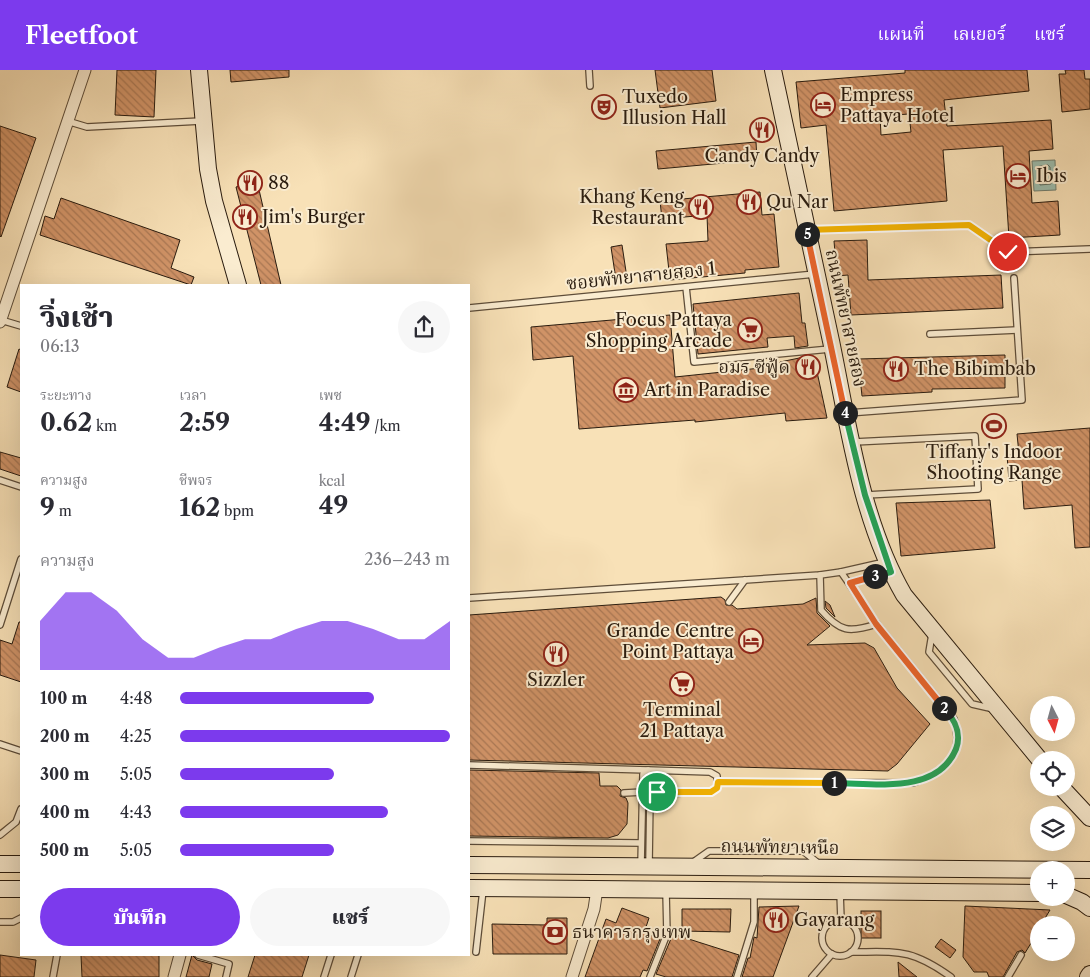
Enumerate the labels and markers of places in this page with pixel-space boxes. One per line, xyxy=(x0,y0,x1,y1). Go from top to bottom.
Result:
place label: Empress Pattaya Hotel xyxy=(840,84,954,127)
place label: Tuxedo Illusion Hall xyxy=(622,86,726,129)
hotel icon: Empress Pattaya Hotel xyxy=(810,92,836,118)
theatre icon: Tuxedo Illusion Hall xyxy=(591,94,617,120)
restaurant icon: Candy Candy xyxy=(749,117,775,143)
place label: Candy Candy xyxy=(704,145,821,167)
hotel icon: Ibis xyxy=(1005,163,1031,189)
place label: Ibis xyxy=(1036,165,1067,187)
restaurant icon: 88 xyxy=(237,170,263,196)
place label: 88 xyxy=(268,172,289,194)
place label: Khang Keng Restaurant xyxy=(579,186,685,229)
restaurant icon: Qu Nar xyxy=(736,189,762,215)
place label: Qu Nar xyxy=(766,191,829,213)
restaurant icon: Khang Keng Restaurant xyxy=(688,194,714,220)
restaurant icon: Jim's Burger xyxy=(232,204,258,230)
place label: Jim's Burger xyxy=(259,206,365,228)
pin: 5 xyxy=(794,222,820,246)
pin xyxy=(987,231,1029,273)
place label: Focus Pattaya Shopping Arcade xyxy=(586,309,732,352)
supermarket icon: Focus Pattaya Shopping Arcade xyxy=(737,317,763,343)
restaurant icon: อมร ซีฟู้ด xyxy=(795,354,821,380)
place label: อมร ซีฟู้ด xyxy=(719,356,790,378)
restaurant icon: The Bibimbab xyxy=(883,356,909,382)
place label: The Bibimbab xyxy=(914,358,1036,380)
museum icon: Art in Paradise xyxy=(613,377,639,403)
place label: Art in Paradise xyxy=(643,379,770,401)
pin: 4 xyxy=(832,400,858,426)
sports icon: Tiffany's Indoor Shooting Range xyxy=(981,413,1007,439)
place label: Tiffany's Indoor Shooting Range xyxy=(926,441,1063,484)
pin: 3 xyxy=(862,564,888,588)
place label: Grande Centre Point Pattaya xyxy=(606,620,734,663)
hotel icon: Grande Centre Point Pattaya xyxy=(738,628,764,654)
restaurant icon: Sizzler xyxy=(543,641,569,667)
place label: Sizzler xyxy=(527,669,585,691)
supermarket icon: Terminal 21 Pattaya xyxy=(669,671,695,697)
pin: 2 xyxy=(932,696,956,720)
place label: Terminal 21 Pattaya xyxy=(640,699,725,742)
pin: 1 xyxy=(822,770,846,796)
pin xyxy=(636,771,678,813)
restaurant icon: Gayarang xyxy=(763,907,789,933)
place label: Gayarang xyxy=(794,909,875,931)
bank icon: ธนาคารกรุงเทพ xyxy=(542,919,568,945)
place label: ธนาคารกรุงเทพ xyxy=(572,921,691,944)

